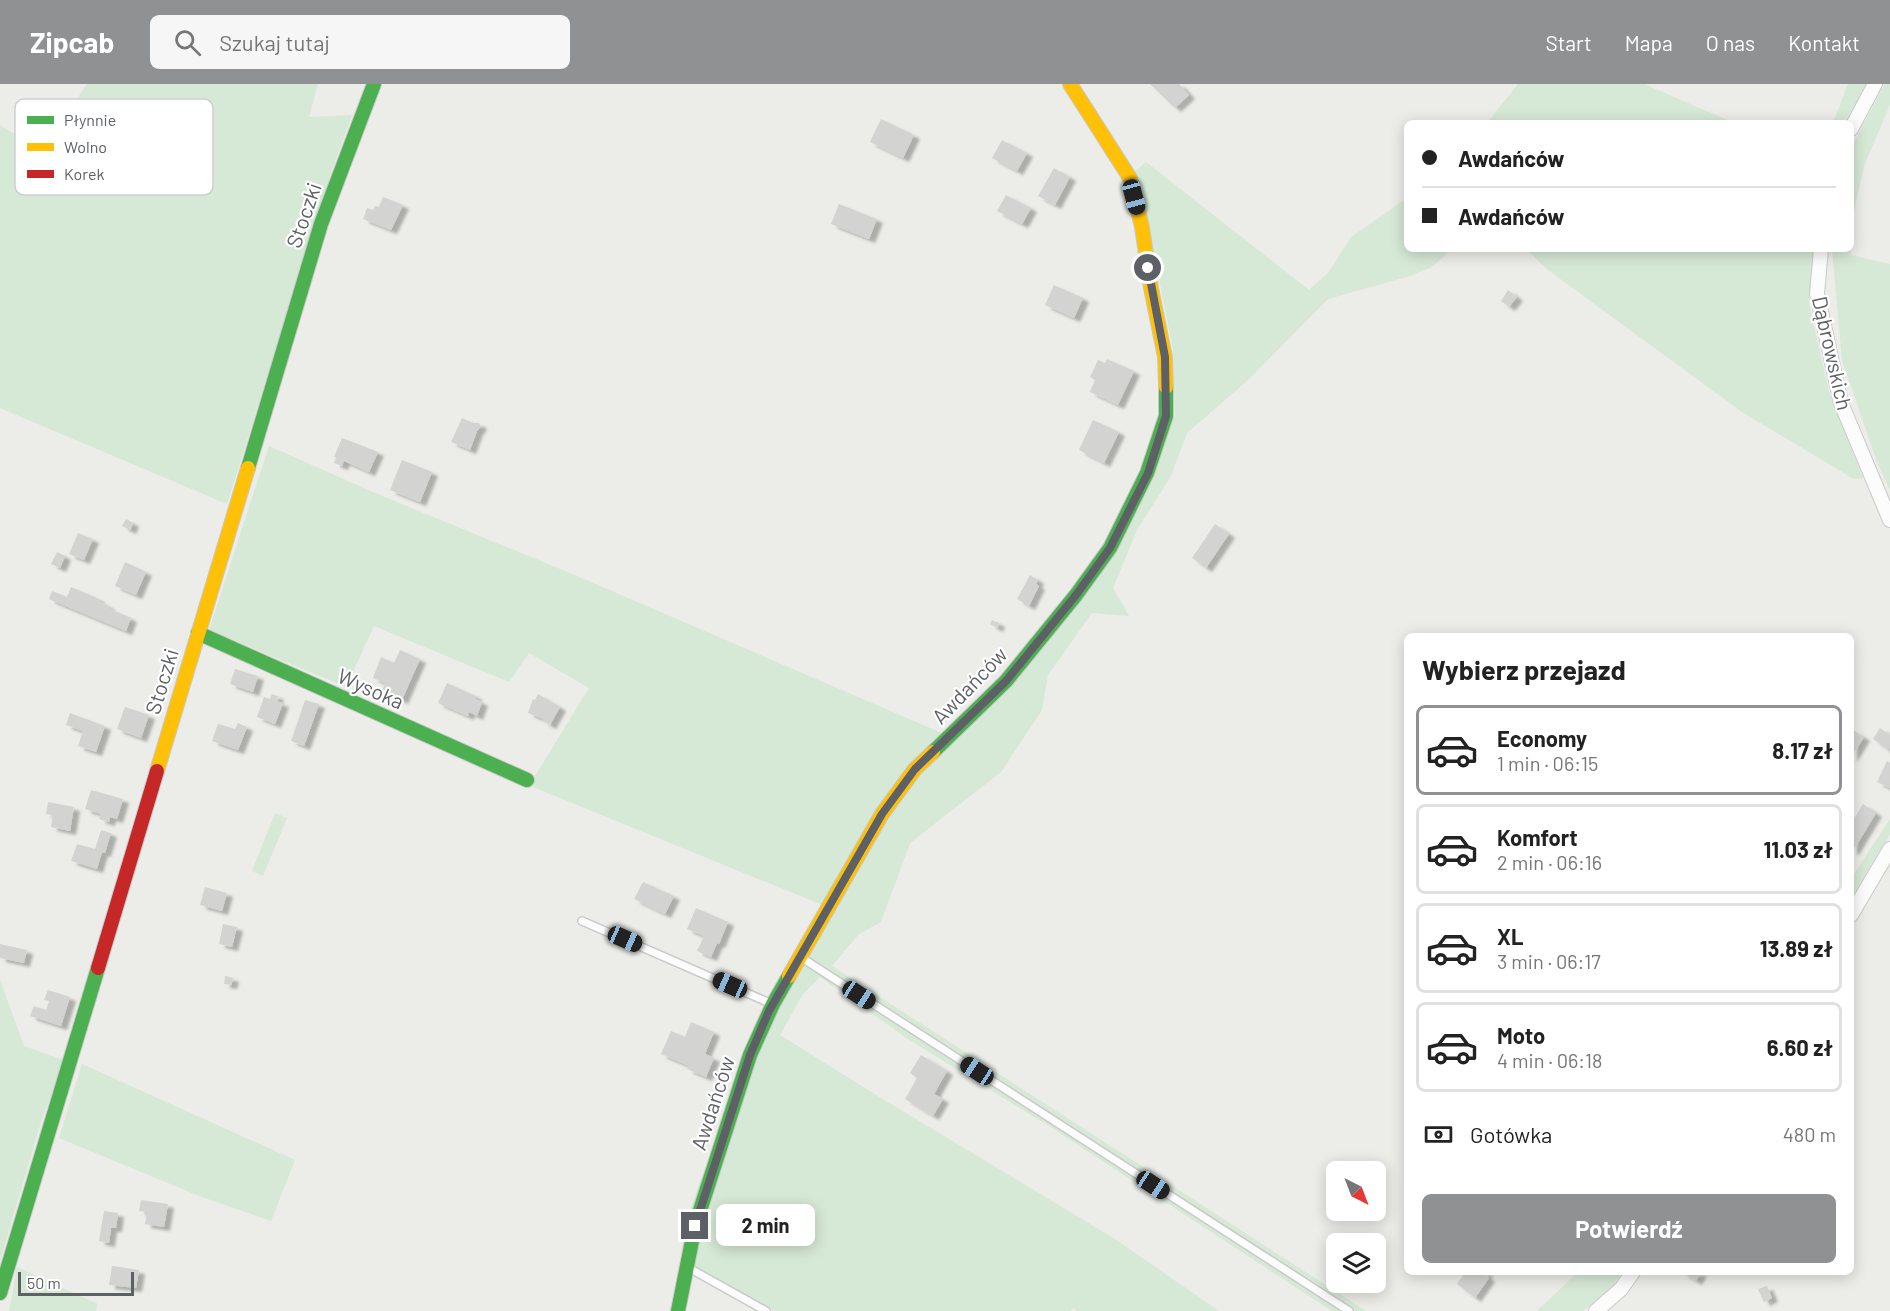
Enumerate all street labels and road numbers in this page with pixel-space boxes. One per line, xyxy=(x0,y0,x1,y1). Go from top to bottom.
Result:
street label: Stoczki xyxy=(280,179,326,251)
street label: Dąbrowskich xyxy=(1808,294,1858,412)
street label: Awdańców xyxy=(926,641,1012,729)
street label: Stoczki xyxy=(139,645,183,717)
street label: Wysoka xyxy=(334,662,408,714)
street label: Awdańców xyxy=(685,1053,739,1153)

